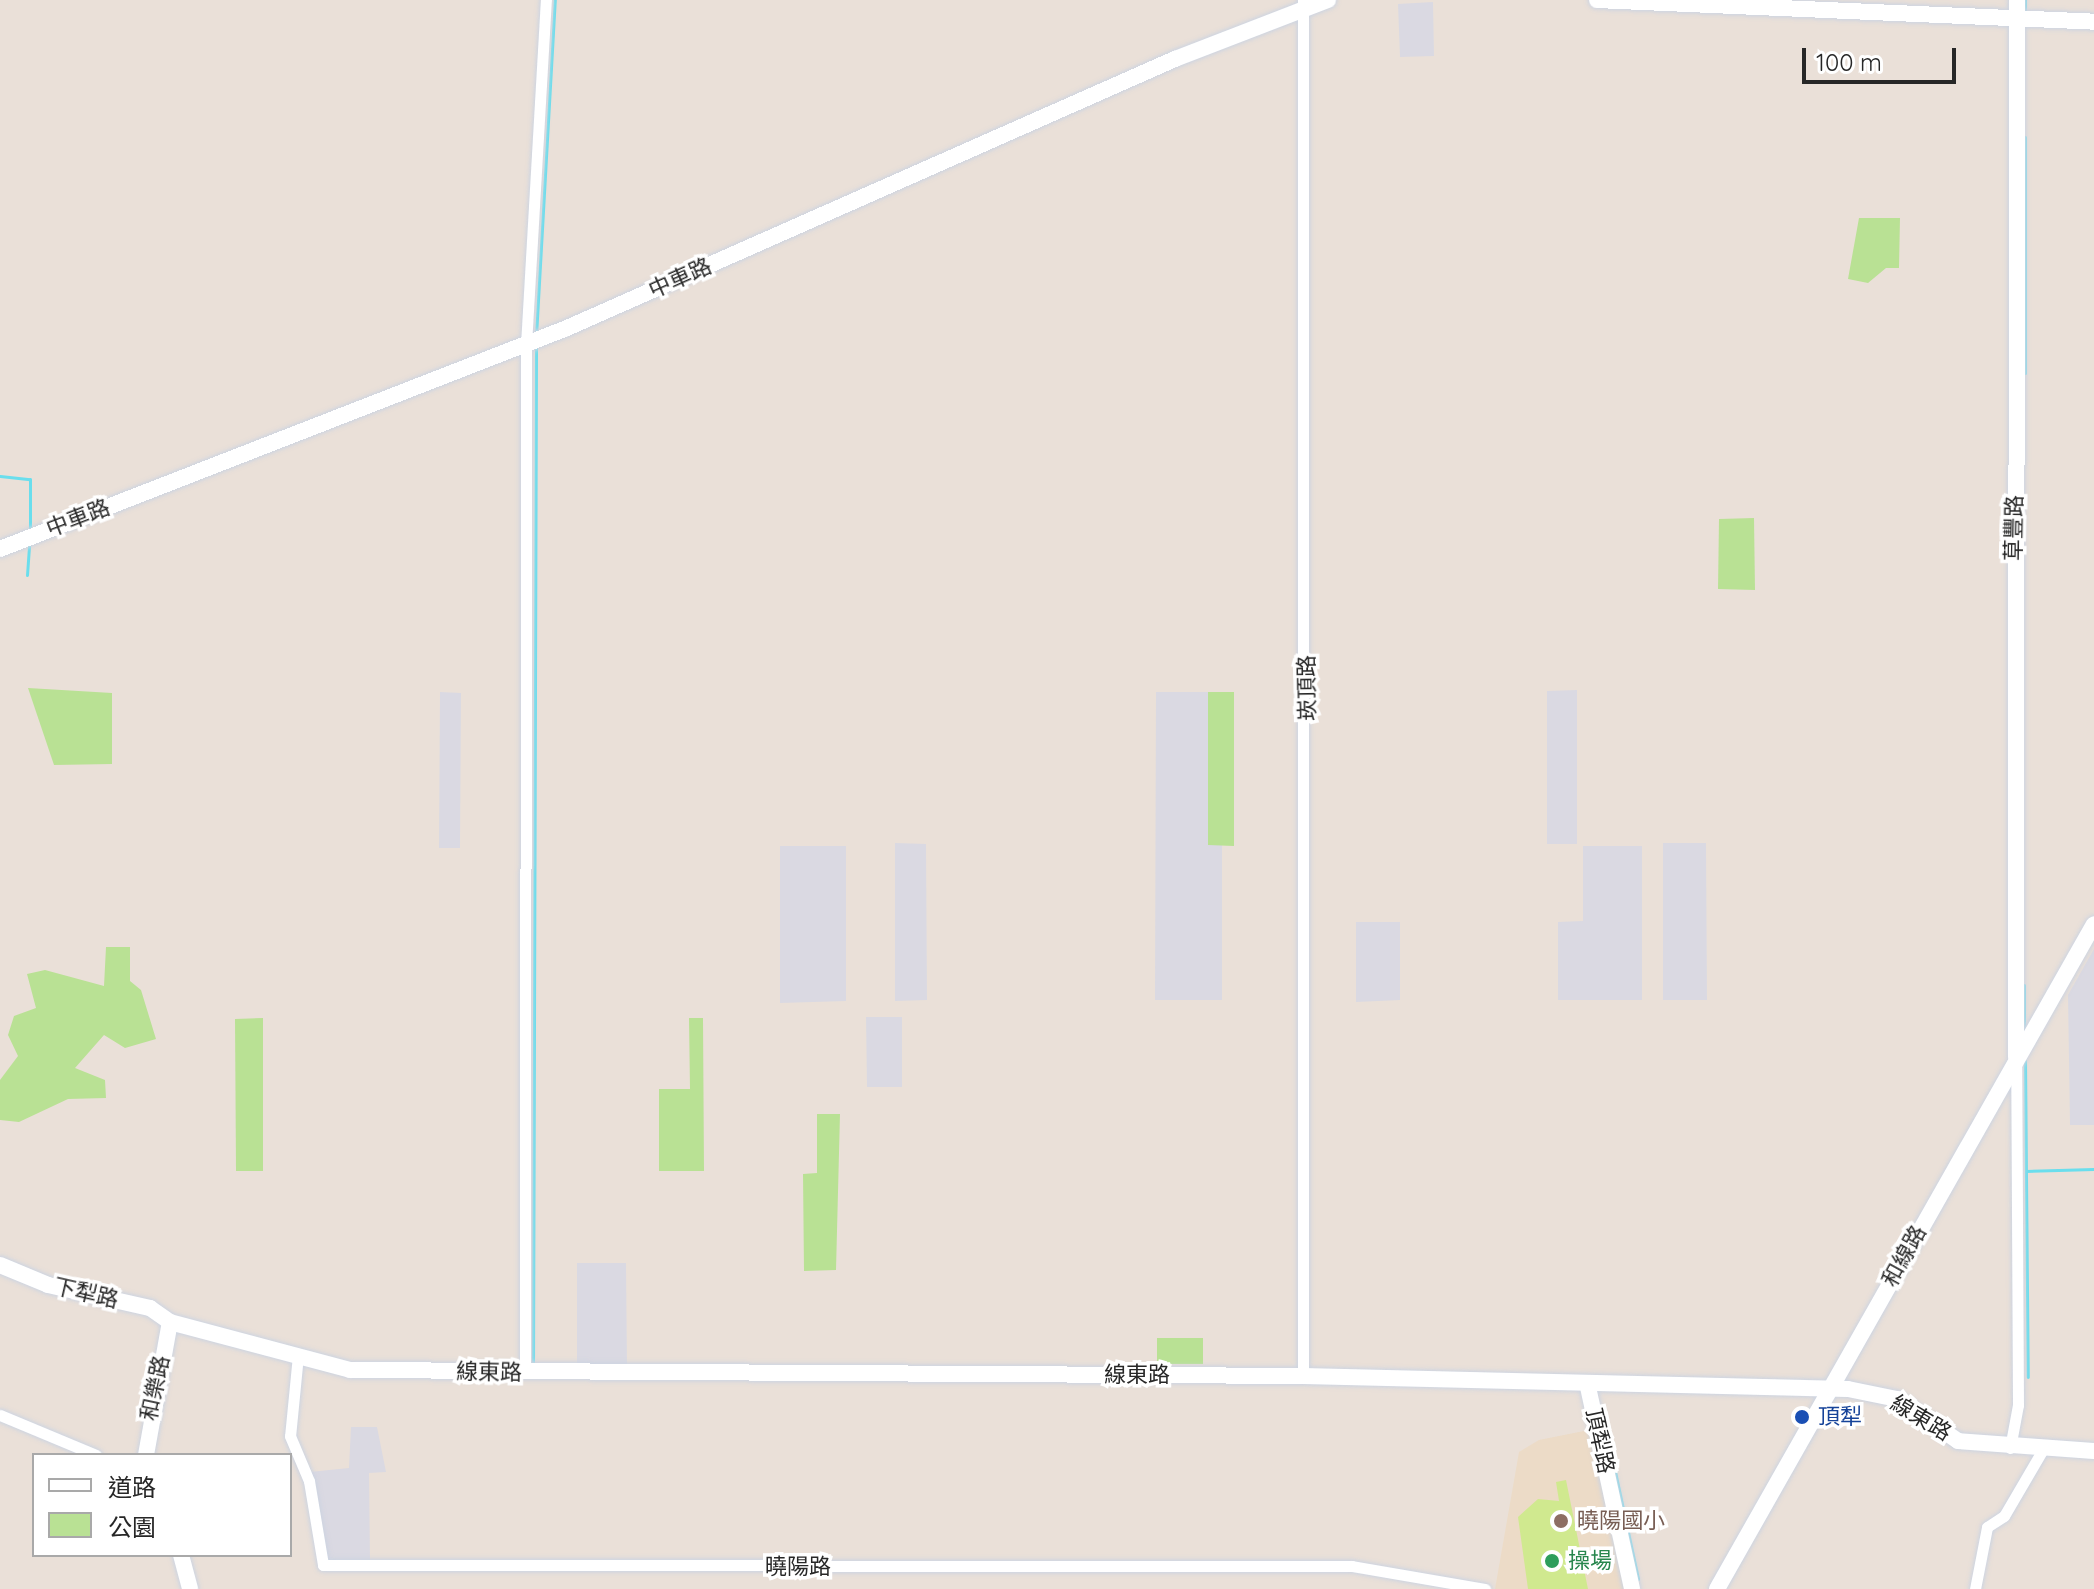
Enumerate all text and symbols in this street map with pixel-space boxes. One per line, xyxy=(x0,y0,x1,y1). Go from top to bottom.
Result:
scale bar xyxy=(1806,32,1960,82)
text: 100 m xyxy=(1816,47,1882,77)
street label: 中車路 xyxy=(644,253,716,303)
street label: 中車路 xyxy=(42,494,114,542)
street label: 草豐路 xyxy=(2000,495,2028,561)
street label: 崁頂路 xyxy=(1293,655,1321,721)
street label: 和線路 xyxy=(1876,1221,1932,1291)
street label: 下犁路 xyxy=(51,1273,121,1313)
street label: 和樂路 xyxy=(135,1353,175,1423)
street label: 線東路 xyxy=(456,1358,522,1386)
street label: 線東路 xyxy=(1104,1362,1170,1388)
street label: 線東路 xyxy=(1886,1390,1956,1446)
place label: 頂犁 xyxy=(1818,1404,1862,1430)
street label: 頂犁路 xyxy=(1580,1406,1620,1476)
marker: 頂犁 xyxy=(1793,1408,1811,1426)
legend xyxy=(32,1453,292,1557)
text: 道路 xyxy=(108,1472,156,1502)
place label: 曉陽國小 xyxy=(1577,1508,1665,1534)
text: 公園 xyxy=(108,1512,156,1542)
marker: 曉陽國小 xyxy=(1552,1512,1570,1530)
place label: 操場 xyxy=(1568,1548,1612,1574)
marker: 操場 xyxy=(1543,1552,1561,1570)
street label: 曉陽路 xyxy=(765,1554,831,1580)

